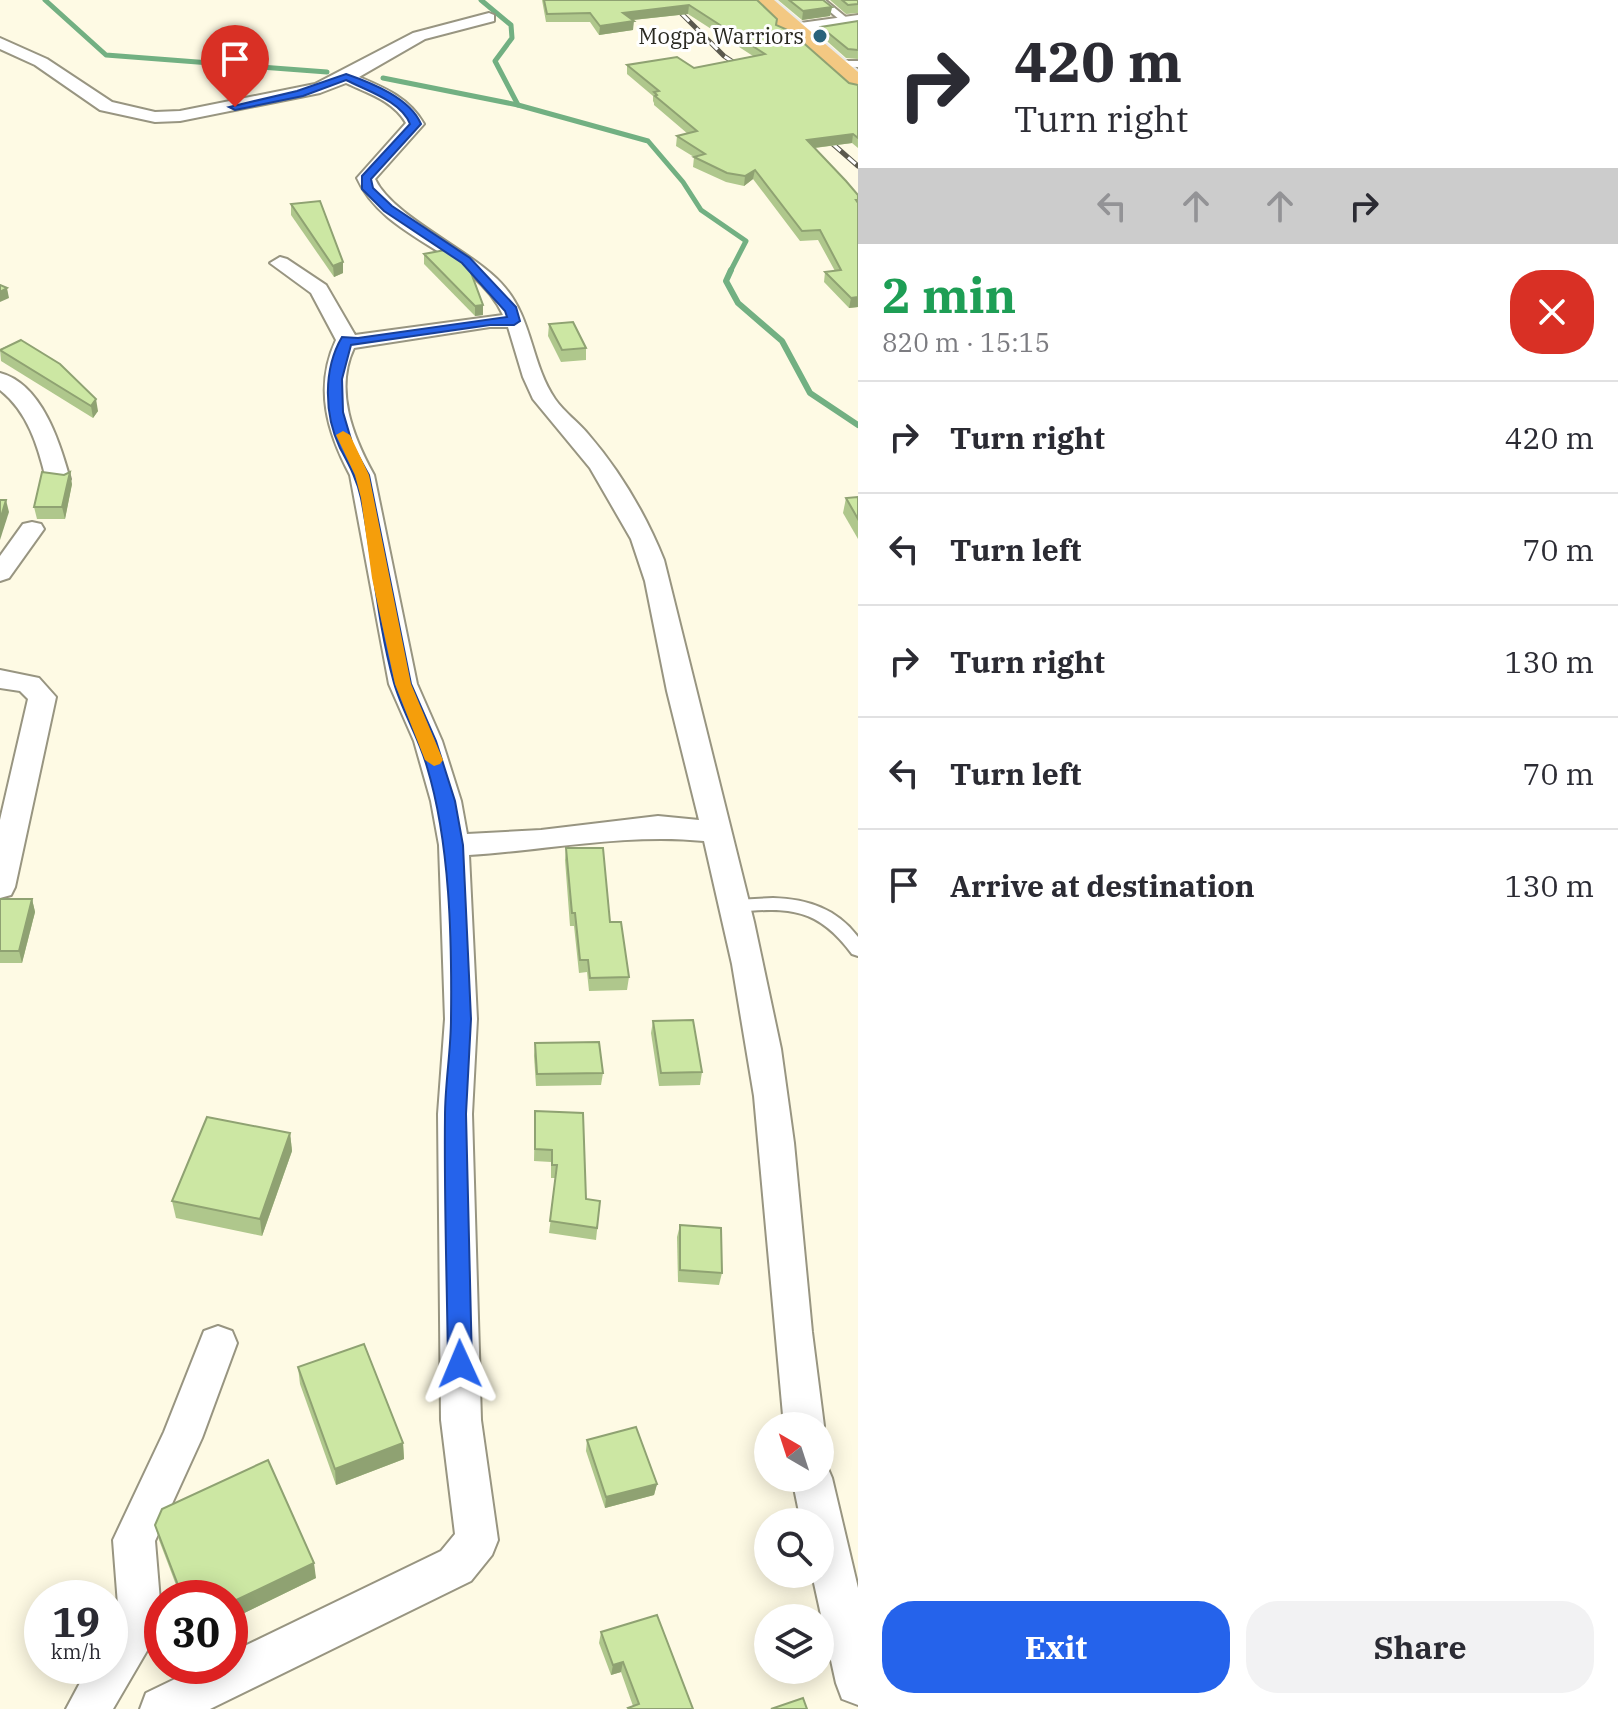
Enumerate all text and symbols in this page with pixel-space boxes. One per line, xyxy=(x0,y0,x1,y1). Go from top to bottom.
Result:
place label: Mogpa Warriors xyxy=(638,21,804,50)
pin xyxy=(201,25,269,107)
text: 420 m xyxy=(1014,25,1182,97)
marker: Mogpa Warriors xyxy=(811,27,829,45)
icon: right xyxy=(882,32,986,136)
icon: arrive xyxy=(213,37,257,81)
text: Turn right xyxy=(1014,95,1188,142)
icon: left xyxy=(1090,184,1134,228)
icon: ahead xyxy=(1174,184,1218,228)
icon: ahead xyxy=(1258,184,1302,228)
icon: right xyxy=(1342,184,1386,228)
text: 2 min xyxy=(882,264,1016,326)
button: close xyxy=(1510,270,1594,354)
text: 820 m · 15:15 xyxy=(882,325,1050,359)
icon: right xyxy=(882,415,926,459)
text: Turn right xyxy=(950,418,1105,457)
text: 420 m xyxy=(1504,418,1594,457)
icon: left xyxy=(882,527,926,571)
text: Turn left xyxy=(950,530,1082,569)
text: 70 m xyxy=(1522,530,1594,569)
icon: right xyxy=(882,639,926,683)
text: Turn right xyxy=(950,642,1105,681)
text: 130 m xyxy=(1504,642,1594,681)
icon: left xyxy=(882,751,926,795)
text: Turn left xyxy=(950,754,1082,793)
text: 70 m xyxy=(1522,754,1594,793)
icon: arrive xyxy=(882,863,926,907)
text: Arrive at destination xyxy=(950,866,1255,905)
text: 130 m xyxy=(1504,866,1594,905)
position arrow xyxy=(418,1322,502,1406)
north arrow xyxy=(754,1412,834,1492)
map controls xyxy=(754,1412,834,1684)
button: search xyxy=(754,1508,834,1588)
speed limit sign: 30 xyxy=(144,1580,248,1684)
text: 19 xyxy=(52,1596,100,1648)
button: Exit xyxy=(882,1601,1230,1693)
button: Share xyxy=(1246,1601,1594,1693)
button: layers xyxy=(754,1604,834,1684)
text: km/h xyxy=(51,1638,101,1665)

